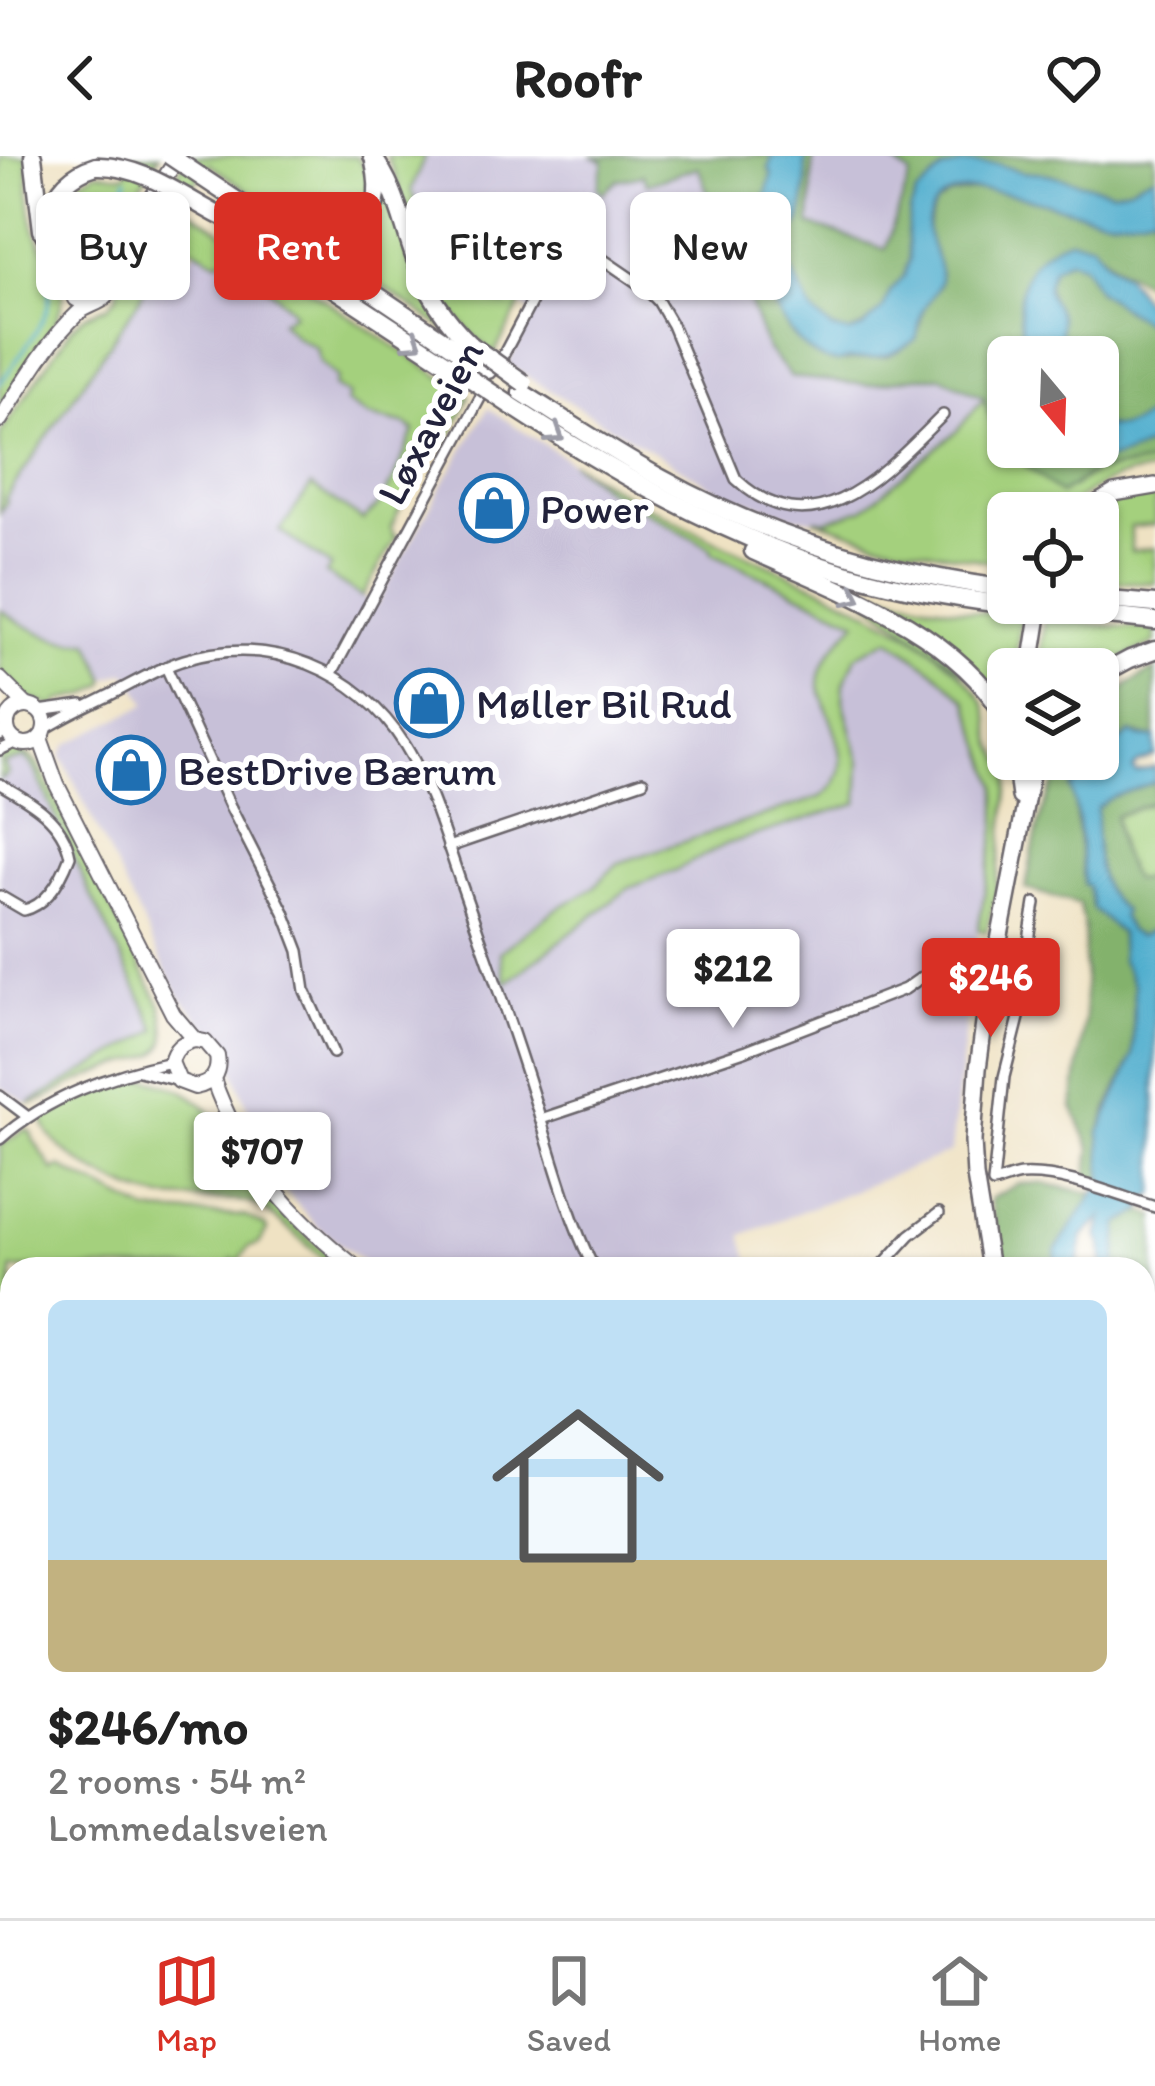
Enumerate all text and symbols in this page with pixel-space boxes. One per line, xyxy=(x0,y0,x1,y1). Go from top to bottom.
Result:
icon: back xyxy=(48,45,114,111)
icon: heart xyxy=(1041,45,1107,111)
text: Roofr xyxy=(513,46,642,111)
chip: Buy xyxy=(36,192,190,300)
chip: Rent xyxy=(214,192,382,300)
chip: Filters xyxy=(406,192,606,300)
chip: New xyxy=(630,192,791,300)
one-way arrow xyxy=(401,328,423,350)
street label: Løxaveien xyxy=(365,331,495,513)
north arrow xyxy=(987,336,1119,468)
map controls xyxy=(987,336,1119,780)
one-way arrow xyxy=(543,421,565,443)
shop icon: Power xyxy=(459,473,529,543)
place label: Power xyxy=(540,483,649,534)
button: locate xyxy=(987,492,1119,624)
one-way arrow xyxy=(841,583,862,606)
button: layers xyxy=(987,648,1119,780)
shop icon: Møller Bil Rud xyxy=(394,668,464,738)
place label: Møller Bil Rud xyxy=(476,678,732,729)
shop icon: BestDrive Bærum xyxy=(96,735,166,805)
place label: BestDrive Bærum xyxy=(178,745,496,796)
pin: $212 xyxy=(662,929,804,1031)
pin: $246 xyxy=(920,938,1062,1040)
text: $212 xyxy=(694,944,772,991)
text: $246 xyxy=(949,953,1033,1000)
pin: $707 xyxy=(191,1112,333,1214)
text: $707 xyxy=(221,1127,303,1174)
icon: home xyxy=(470,1378,686,1594)
text: $246/mo xyxy=(48,1696,249,1757)
text: 2 rooms · 54 m² xyxy=(48,1757,306,1804)
text: Lommedalsveien xyxy=(48,1804,328,1851)
tab: Map xyxy=(154,1948,220,2059)
tab: Saved xyxy=(527,1948,611,2059)
tab: Home xyxy=(918,1948,1001,2059)

